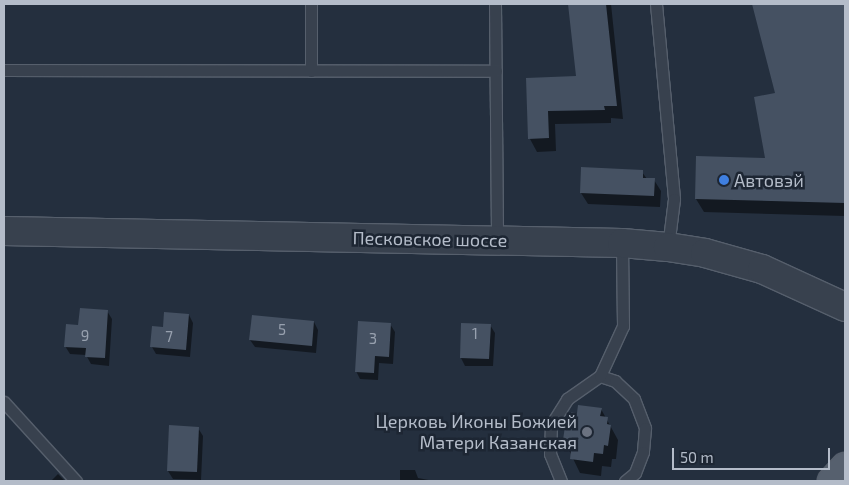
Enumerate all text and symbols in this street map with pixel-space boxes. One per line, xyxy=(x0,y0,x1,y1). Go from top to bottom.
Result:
place label: Автовэй xyxy=(734,169,804,191)
marker: Автовэй xyxy=(718,174,730,186)
street label: Песковское шоссе xyxy=(352,227,508,251)
house number: 5 xyxy=(278,321,286,339)
house number: 1 xyxy=(472,325,478,343)
house number: 9 xyxy=(81,327,89,345)
house number: 7 xyxy=(165,328,173,346)
house number: 3 xyxy=(369,330,377,348)
place label: Церковь Иконы Божией Матери Казанская xyxy=(375,411,577,454)
marker: Церковь Иконы Божией Матери Казанская xyxy=(581,426,593,438)
scale bar xyxy=(674,438,832,470)
text: 50 m xyxy=(680,448,714,466)

